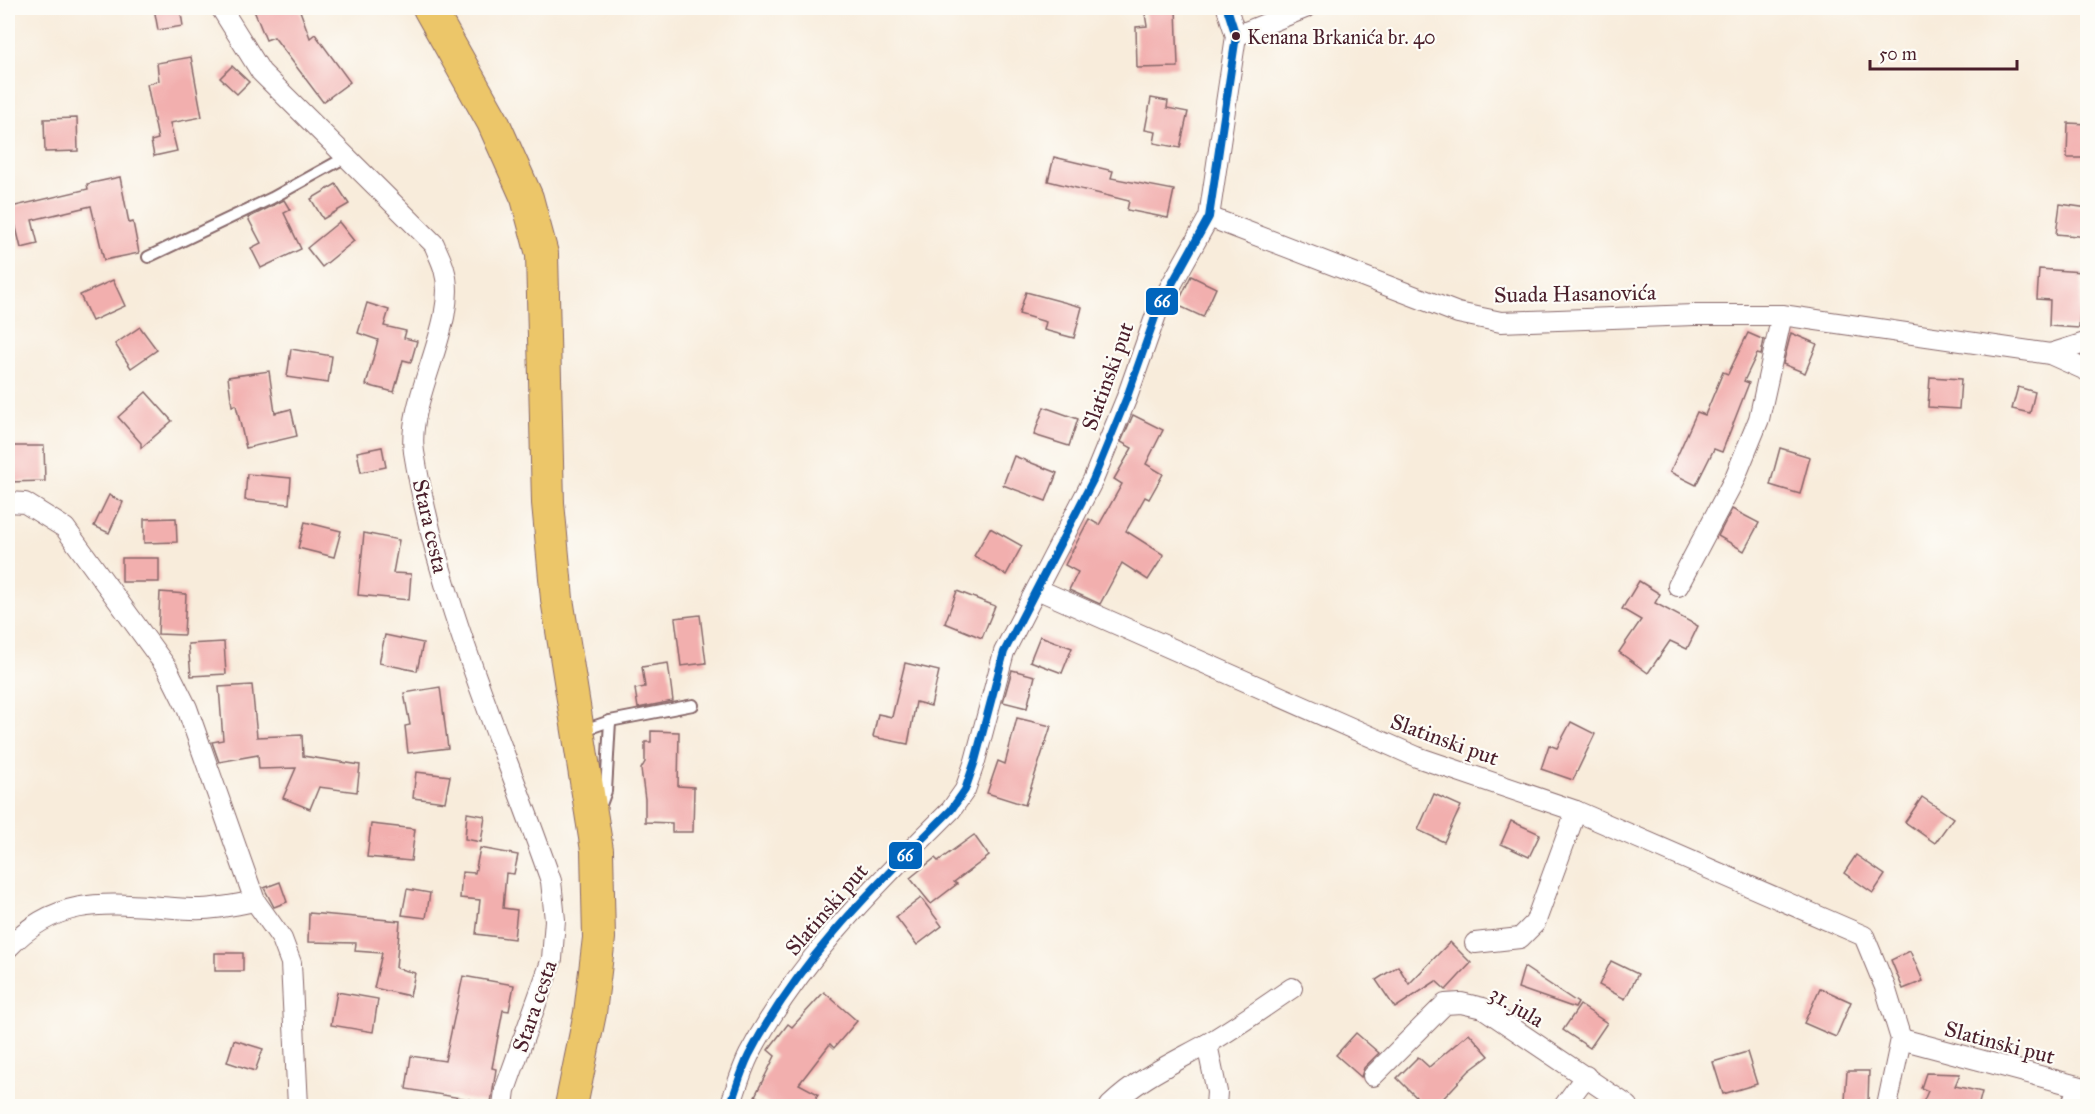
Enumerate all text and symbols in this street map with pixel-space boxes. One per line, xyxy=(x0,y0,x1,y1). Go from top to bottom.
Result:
place label: Kenana Brkanića br. 40 xyxy=(1247,25,1436,49)
marker: Kenana Brkanića br. 40 xyxy=(1230,30,1242,42)
scale bar xyxy=(1870,33,2017,71)
text: 50 m xyxy=(1879,43,1917,65)
street label: Suada Hasanovića xyxy=(1494,279,1657,308)
line badge: 66 xyxy=(1145,287,1179,316)
text: 66 xyxy=(1154,292,1171,311)
street label: Slatinski put xyxy=(1075,318,1140,434)
street label: Stara cesta xyxy=(407,477,455,576)
street label: Slatinski put xyxy=(1387,707,1503,772)
line badge: 66 xyxy=(888,841,923,870)
text: 66 xyxy=(897,846,914,865)
street label: Slatinski put xyxy=(779,858,874,961)
street label: Stara cesta xyxy=(506,956,563,1056)
street label: 31. jula xyxy=(1484,980,1550,1034)
street label: Slatinski put xyxy=(1942,1015,2058,1070)

